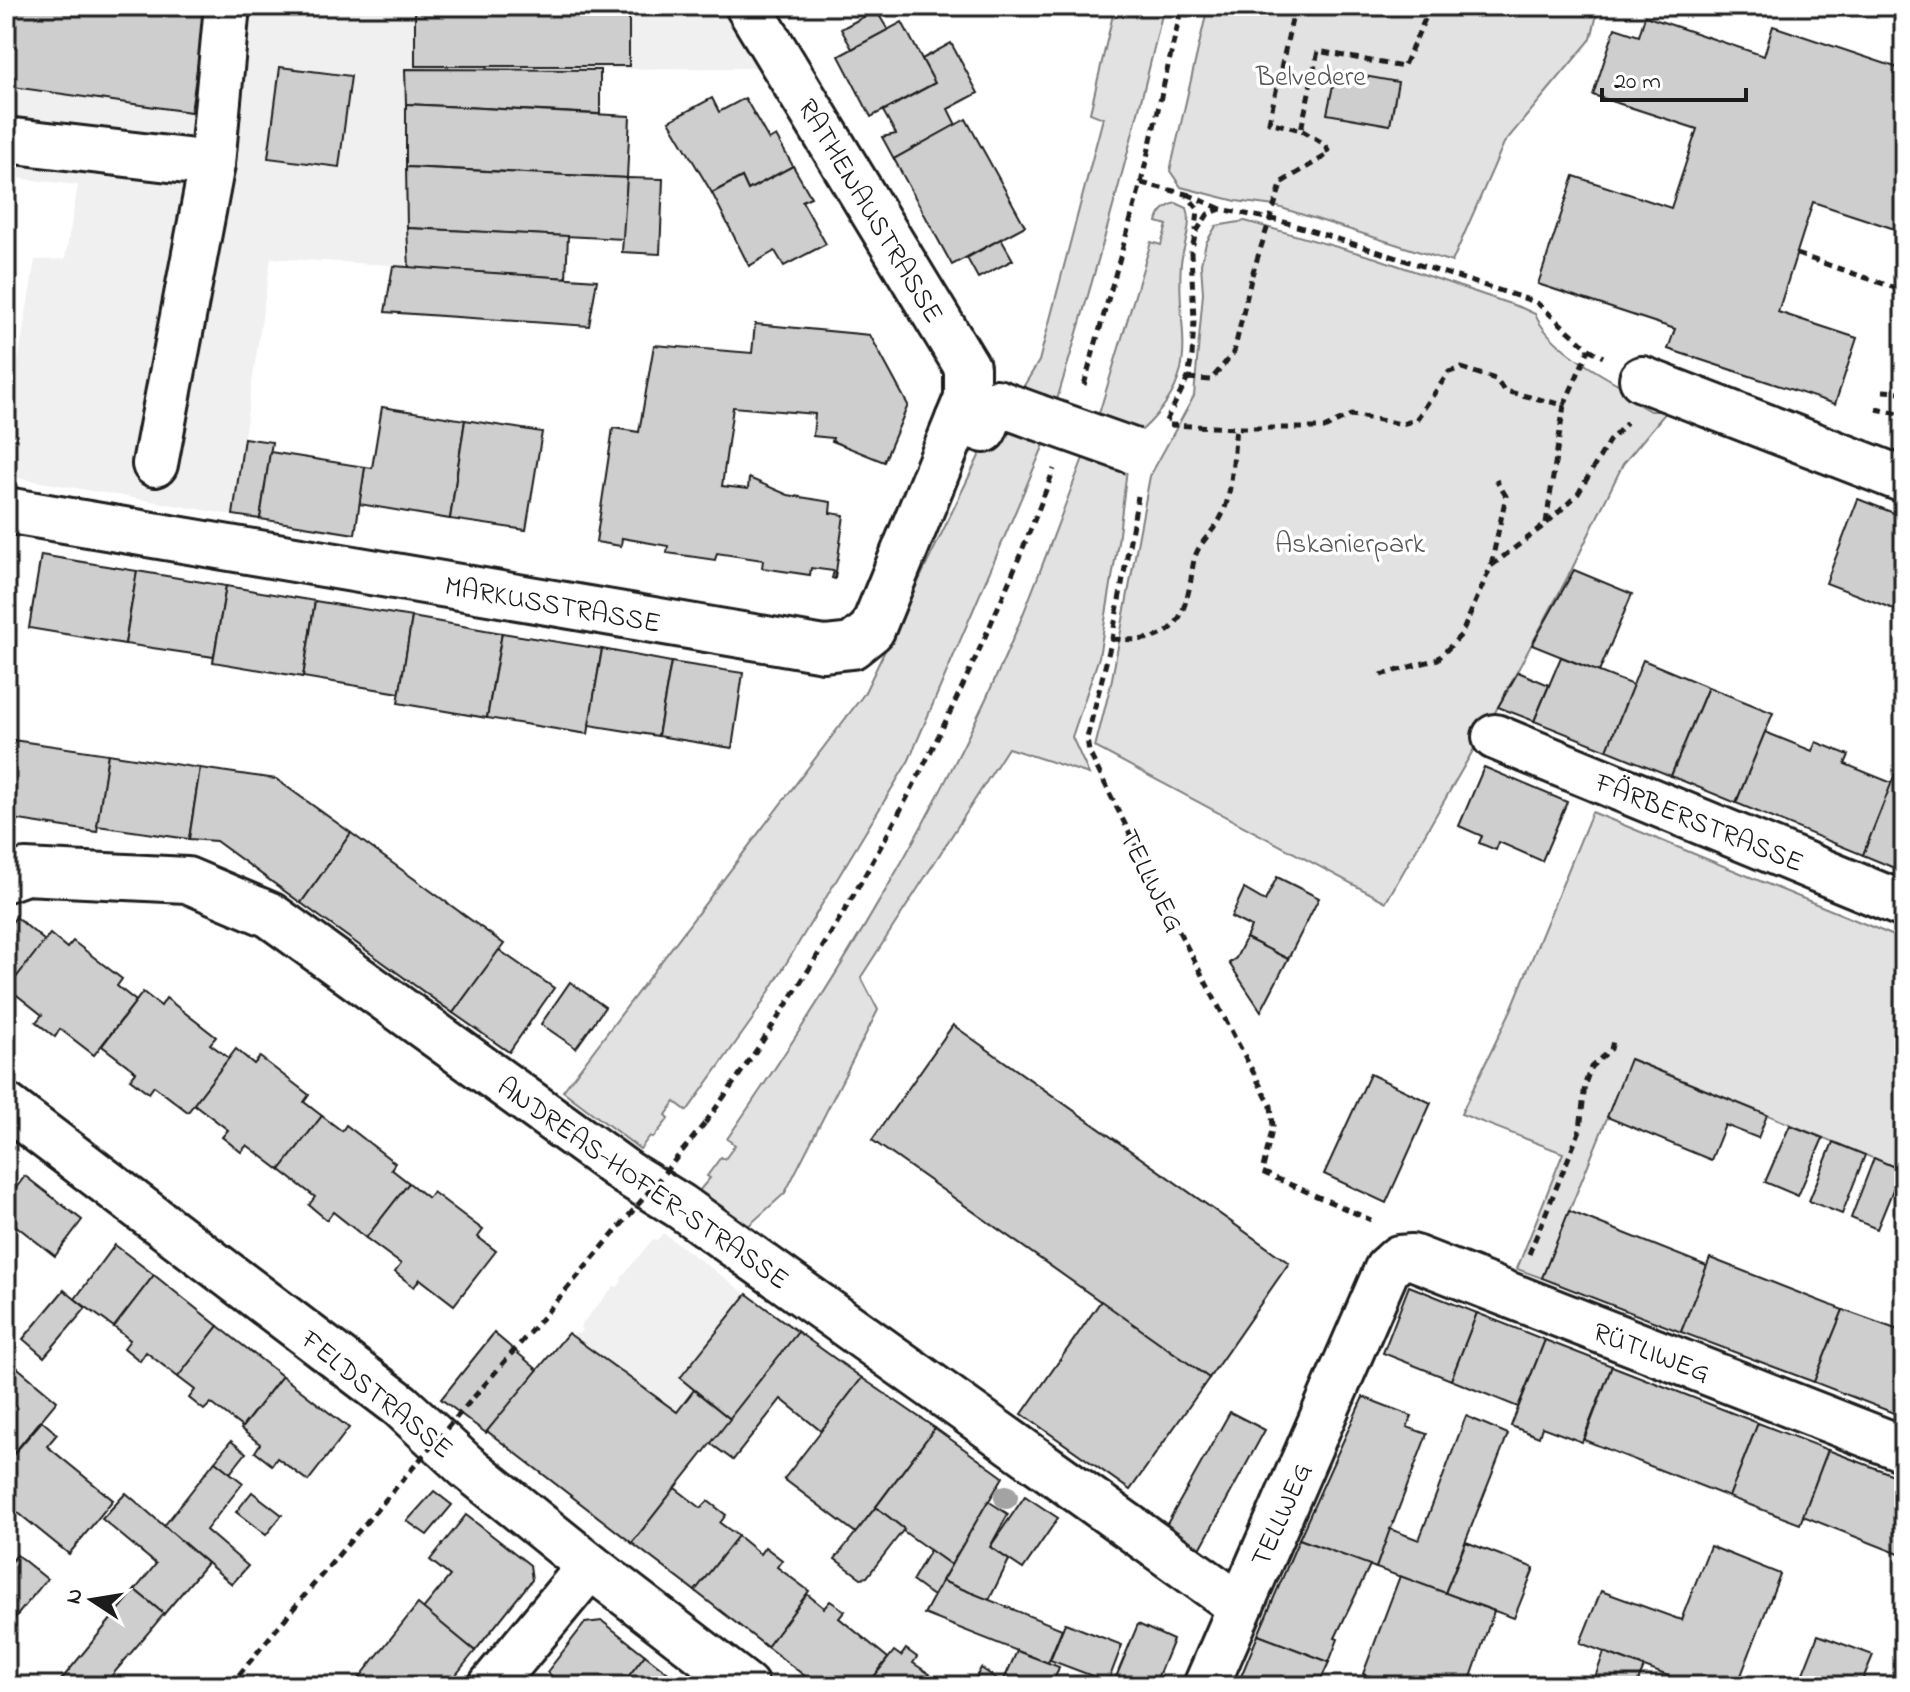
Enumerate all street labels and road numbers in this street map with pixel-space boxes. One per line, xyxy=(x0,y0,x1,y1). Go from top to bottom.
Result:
street label: RATHENAUSTRASSE xyxy=(786,92,952,332)
street label: MARKUSSTRASSE xyxy=(441,567,664,646)
street label: FÄRBERSTRASSE xyxy=(1587,763,1809,885)
street label: TELLWEG xyxy=(1107,823,1193,940)
street label: ANDREAS-HOFER-STRASSE xyxy=(488,1068,796,1301)
street label: RÜTLIWEG xyxy=(1586,1313,1715,1395)
street label: FELDSTRASSE xyxy=(290,1321,461,1470)
street label: TELLWEG xyxy=(1242,1457,1324,1574)

